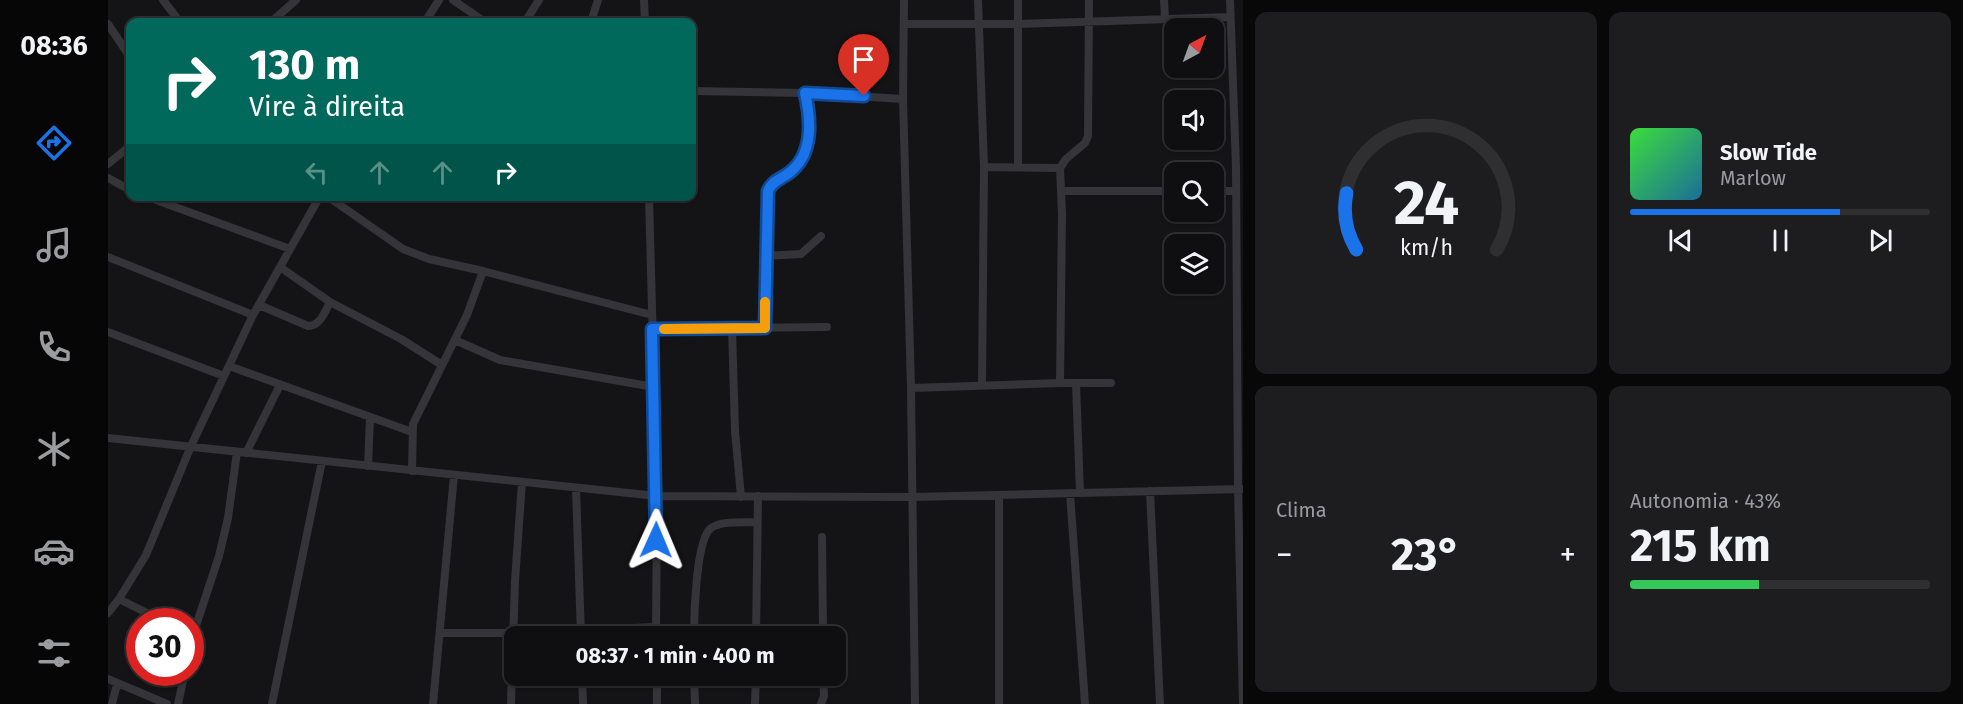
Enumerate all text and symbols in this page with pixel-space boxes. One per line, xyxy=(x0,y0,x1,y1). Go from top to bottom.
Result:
north arrow xyxy=(1164,18,1224,78)
map controls xyxy=(1164,18,1224,294)
text: 08:36 xyxy=(20,30,88,62)
pin xyxy=(838,34,889,96)
text: 130 m xyxy=(249,40,360,90)
icon: right xyxy=(150,42,228,120)
icon: arrive xyxy=(847,43,880,76)
button: sound xyxy=(1164,90,1224,150)
text: Vire à direita xyxy=(249,91,405,123)
icon: directions xyxy=(33,122,75,164)
text: Slow Tide xyxy=(1720,139,1817,166)
icon: left xyxy=(300,156,333,189)
icon: ahead xyxy=(363,156,396,189)
icon: ahead xyxy=(426,156,459,189)
icon: right xyxy=(489,156,522,189)
button: search xyxy=(1164,162,1224,222)
text: 24 xyxy=(1393,166,1459,241)
text: Marlow xyxy=(1720,166,1786,190)
icon: music xyxy=(33,224,75,266)
icon: previous xyxy=(1664,224,1697,257)
icon: pause xyxy=(1764,224,1797,257)
icon: next xyxy=(1864,224,1897,257)
button: layers xyxy=(1164,234,1224,294)
text: km/h xyxy=(1399,235,1453,261)
icon: phone xyxy=(33,326,75,368)
icon: climate xyxy=(33,428,75,470)
text: Autonomia · 43% xyxy=(1630,489,1781,513)
text: Clima xyxy=(1276,498,1327,522)
position arrow xyxy=(624,508,688,572)
text: 215 km xyxy=(1630,519,1771,573)
text: 23° xyxy=(1391,528,1461,582)
icon: car xyxy=(33,530,75,572)
text: − xyxy=(1276,535,1293,575)
text: + xyxy=(1560,535,1576,575)
speed limit sign: 30 xyxy=(126,608,204,686)
icon: filters xyxy=(33,632,75,674)
text: 08:37 · 1 min · 400 m xyxy=(575,642,775,669)

